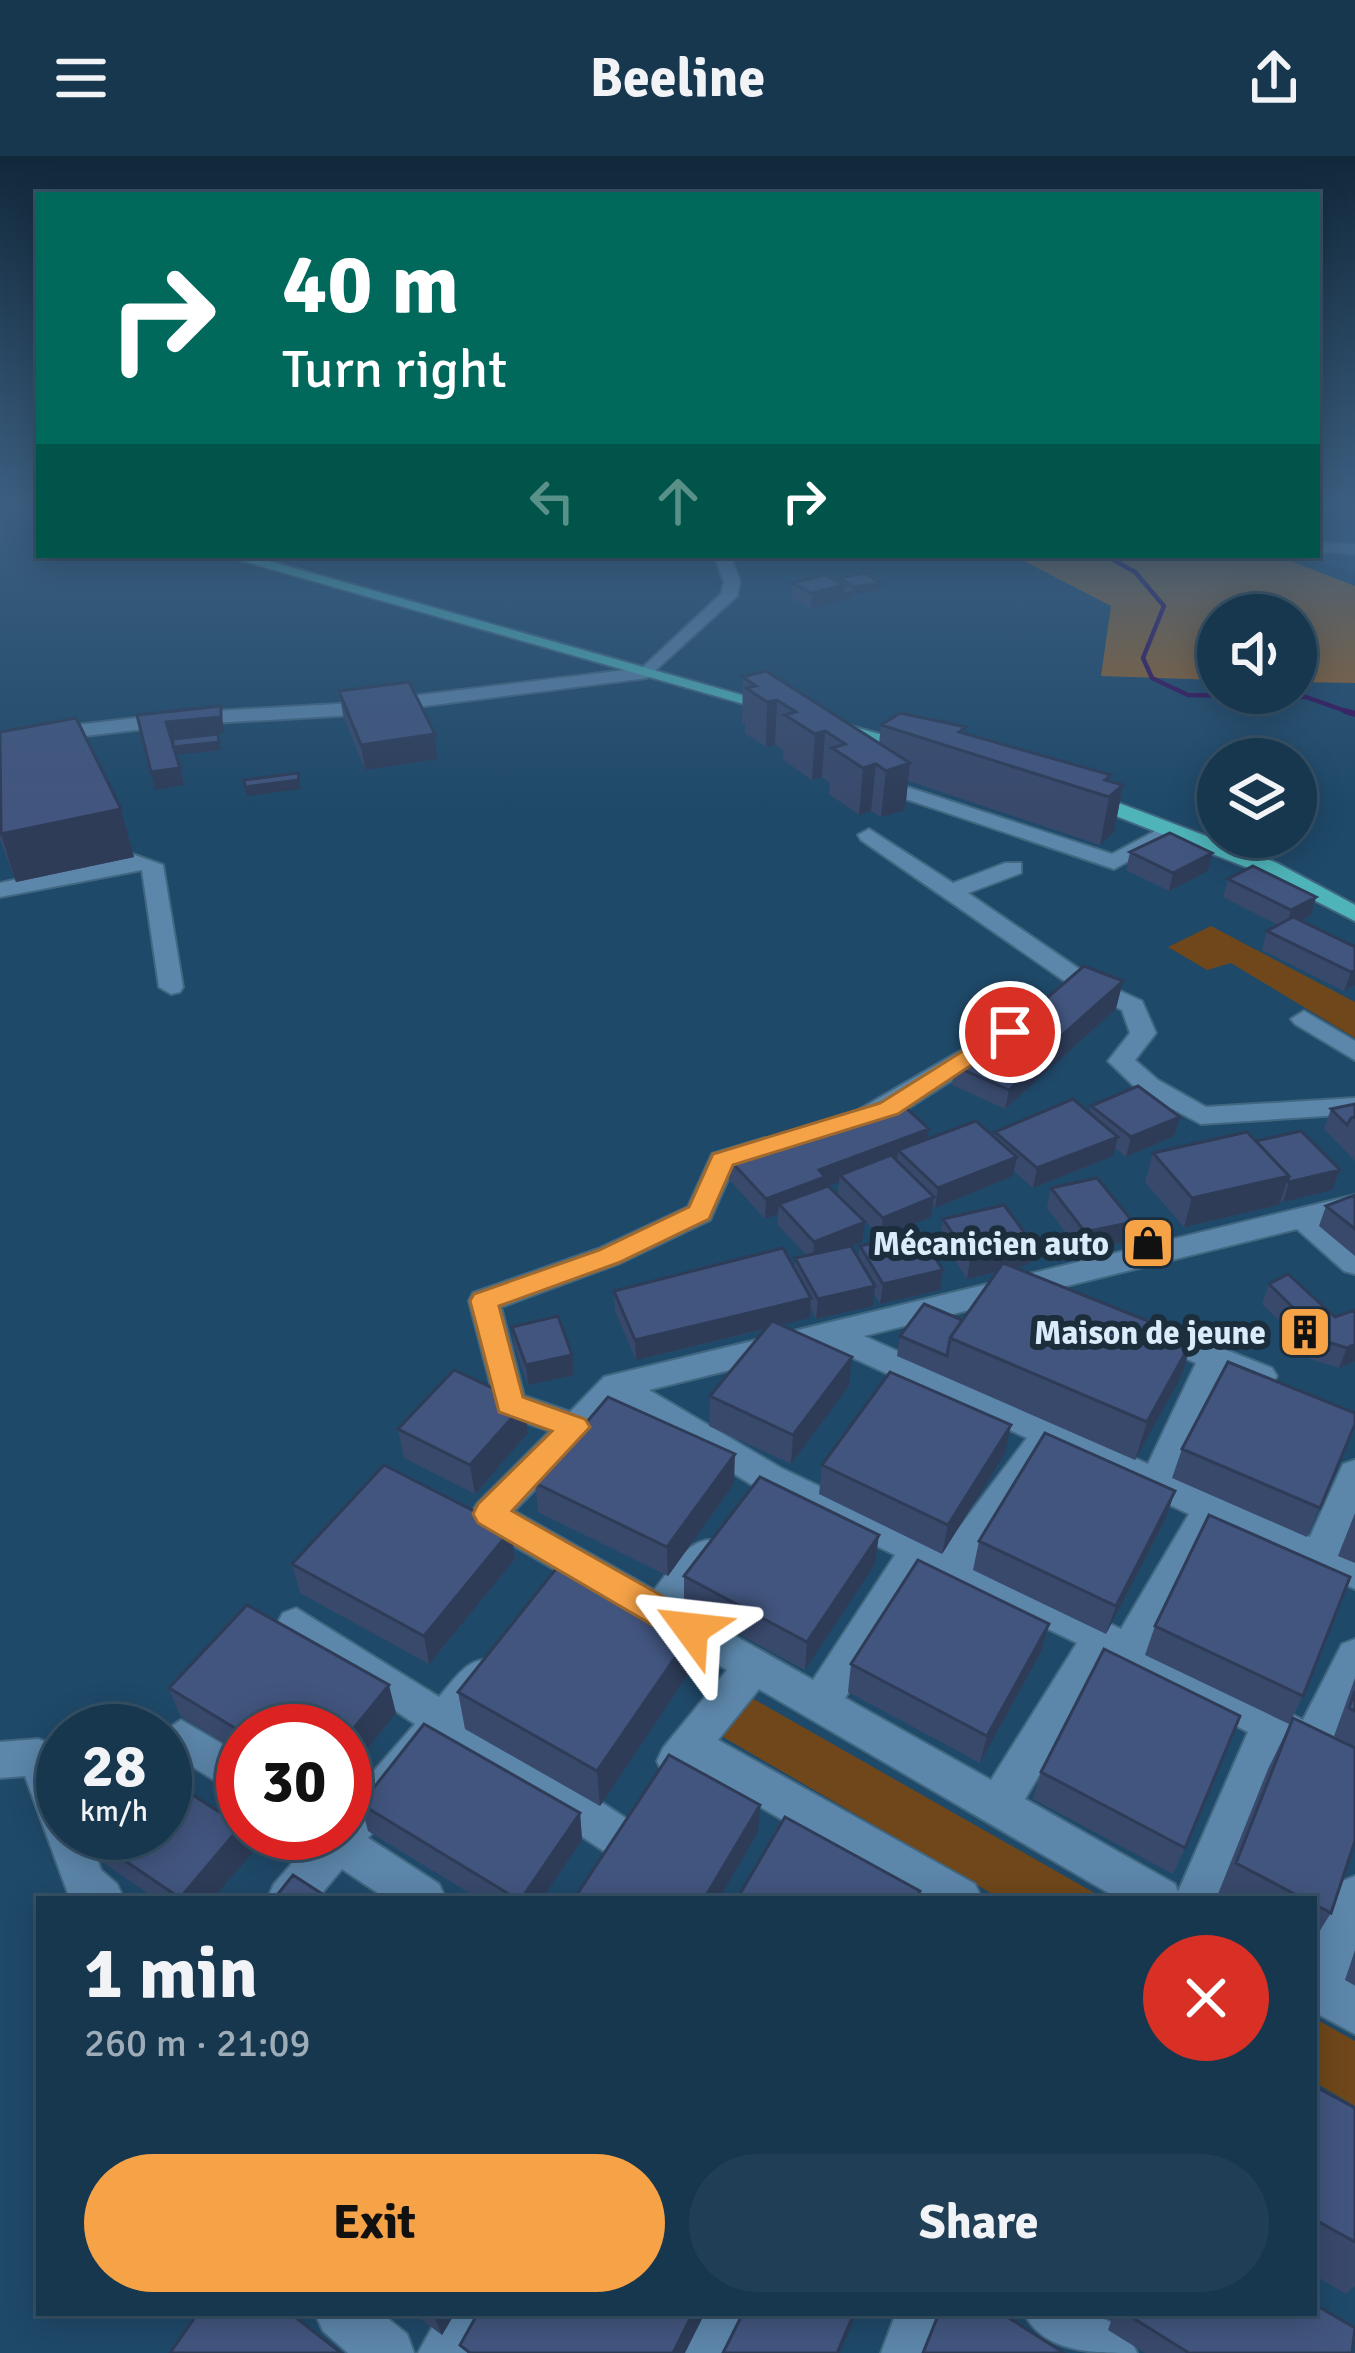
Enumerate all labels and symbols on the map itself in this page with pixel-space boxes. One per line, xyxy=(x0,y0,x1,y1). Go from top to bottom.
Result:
pin xyxy=(959,981,1061,1083)
shop icon: Mécanicien auto xyxy=(1120,1215,1176,1271)
place label: Mécanicien auto xyxy=(873,1224,1109,1265)
building icon: Maison de jeune xyxy=(1277,1304,1333,1360)
place label: Maison de jeune xyxy=(1034,1313,1266,1354)
position arrow xyxy=(628,1566,754,1692)
speed limit sign: 30 xyxy=(216,1704,372,1860)

